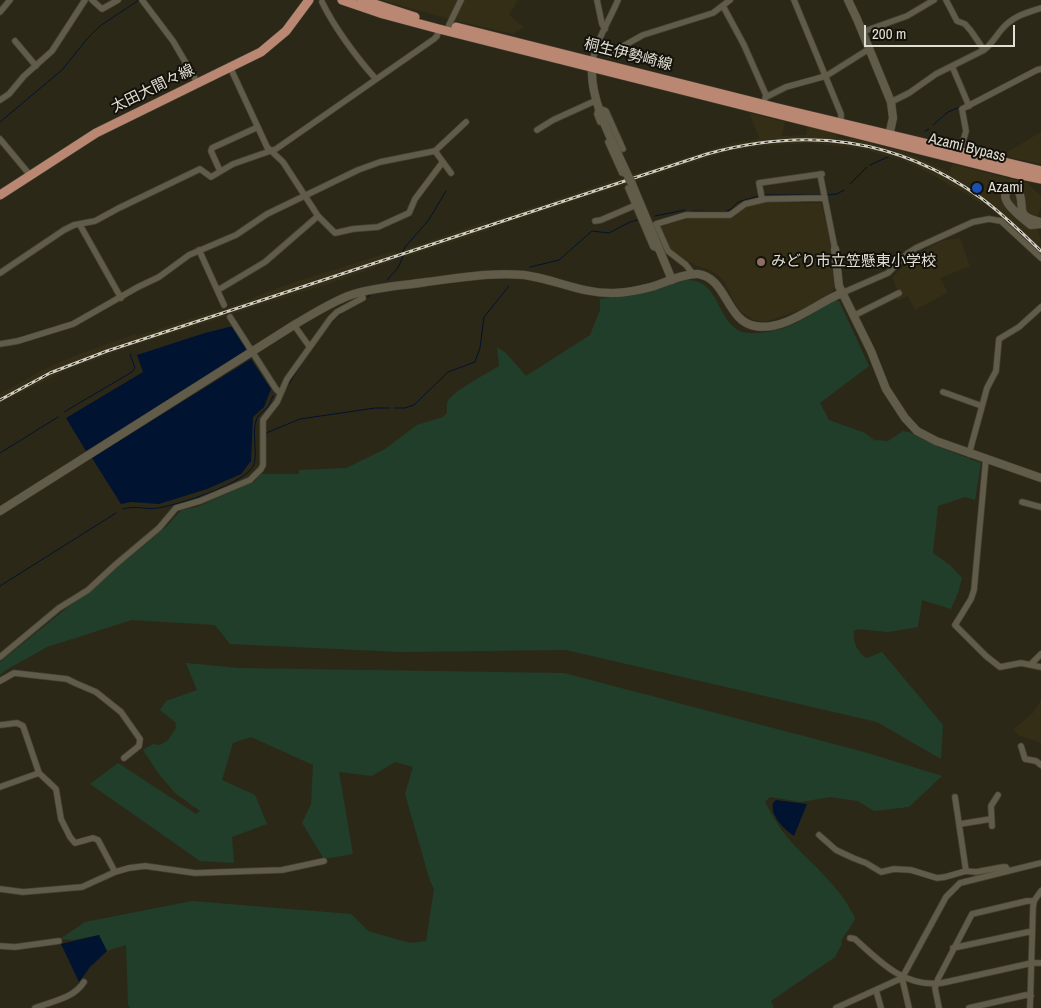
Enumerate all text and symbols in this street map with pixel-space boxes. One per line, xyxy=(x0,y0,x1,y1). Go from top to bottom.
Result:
scale bar xyxy=(866,15,1017,47)
text: 200 m xyxy=(872,23,906,44)
street label: 桐生伊勢崎線 xyxy=(582,35,674,75)
street label: 太田大間々線 xyxy=(109,61,197,117)
street label: Azami Bypass xyxy=(927,130,1007,166)
place label: Azami xyxy=(988,179,1023,197)
marker: Azami xyxy=(970,181,984,195)
place label: みどり市立笠懸東小学校 xyxy=(771,253,936,271)
marker: みどり市立笠懸東小学校 xyxy=(755,256,767,268)

